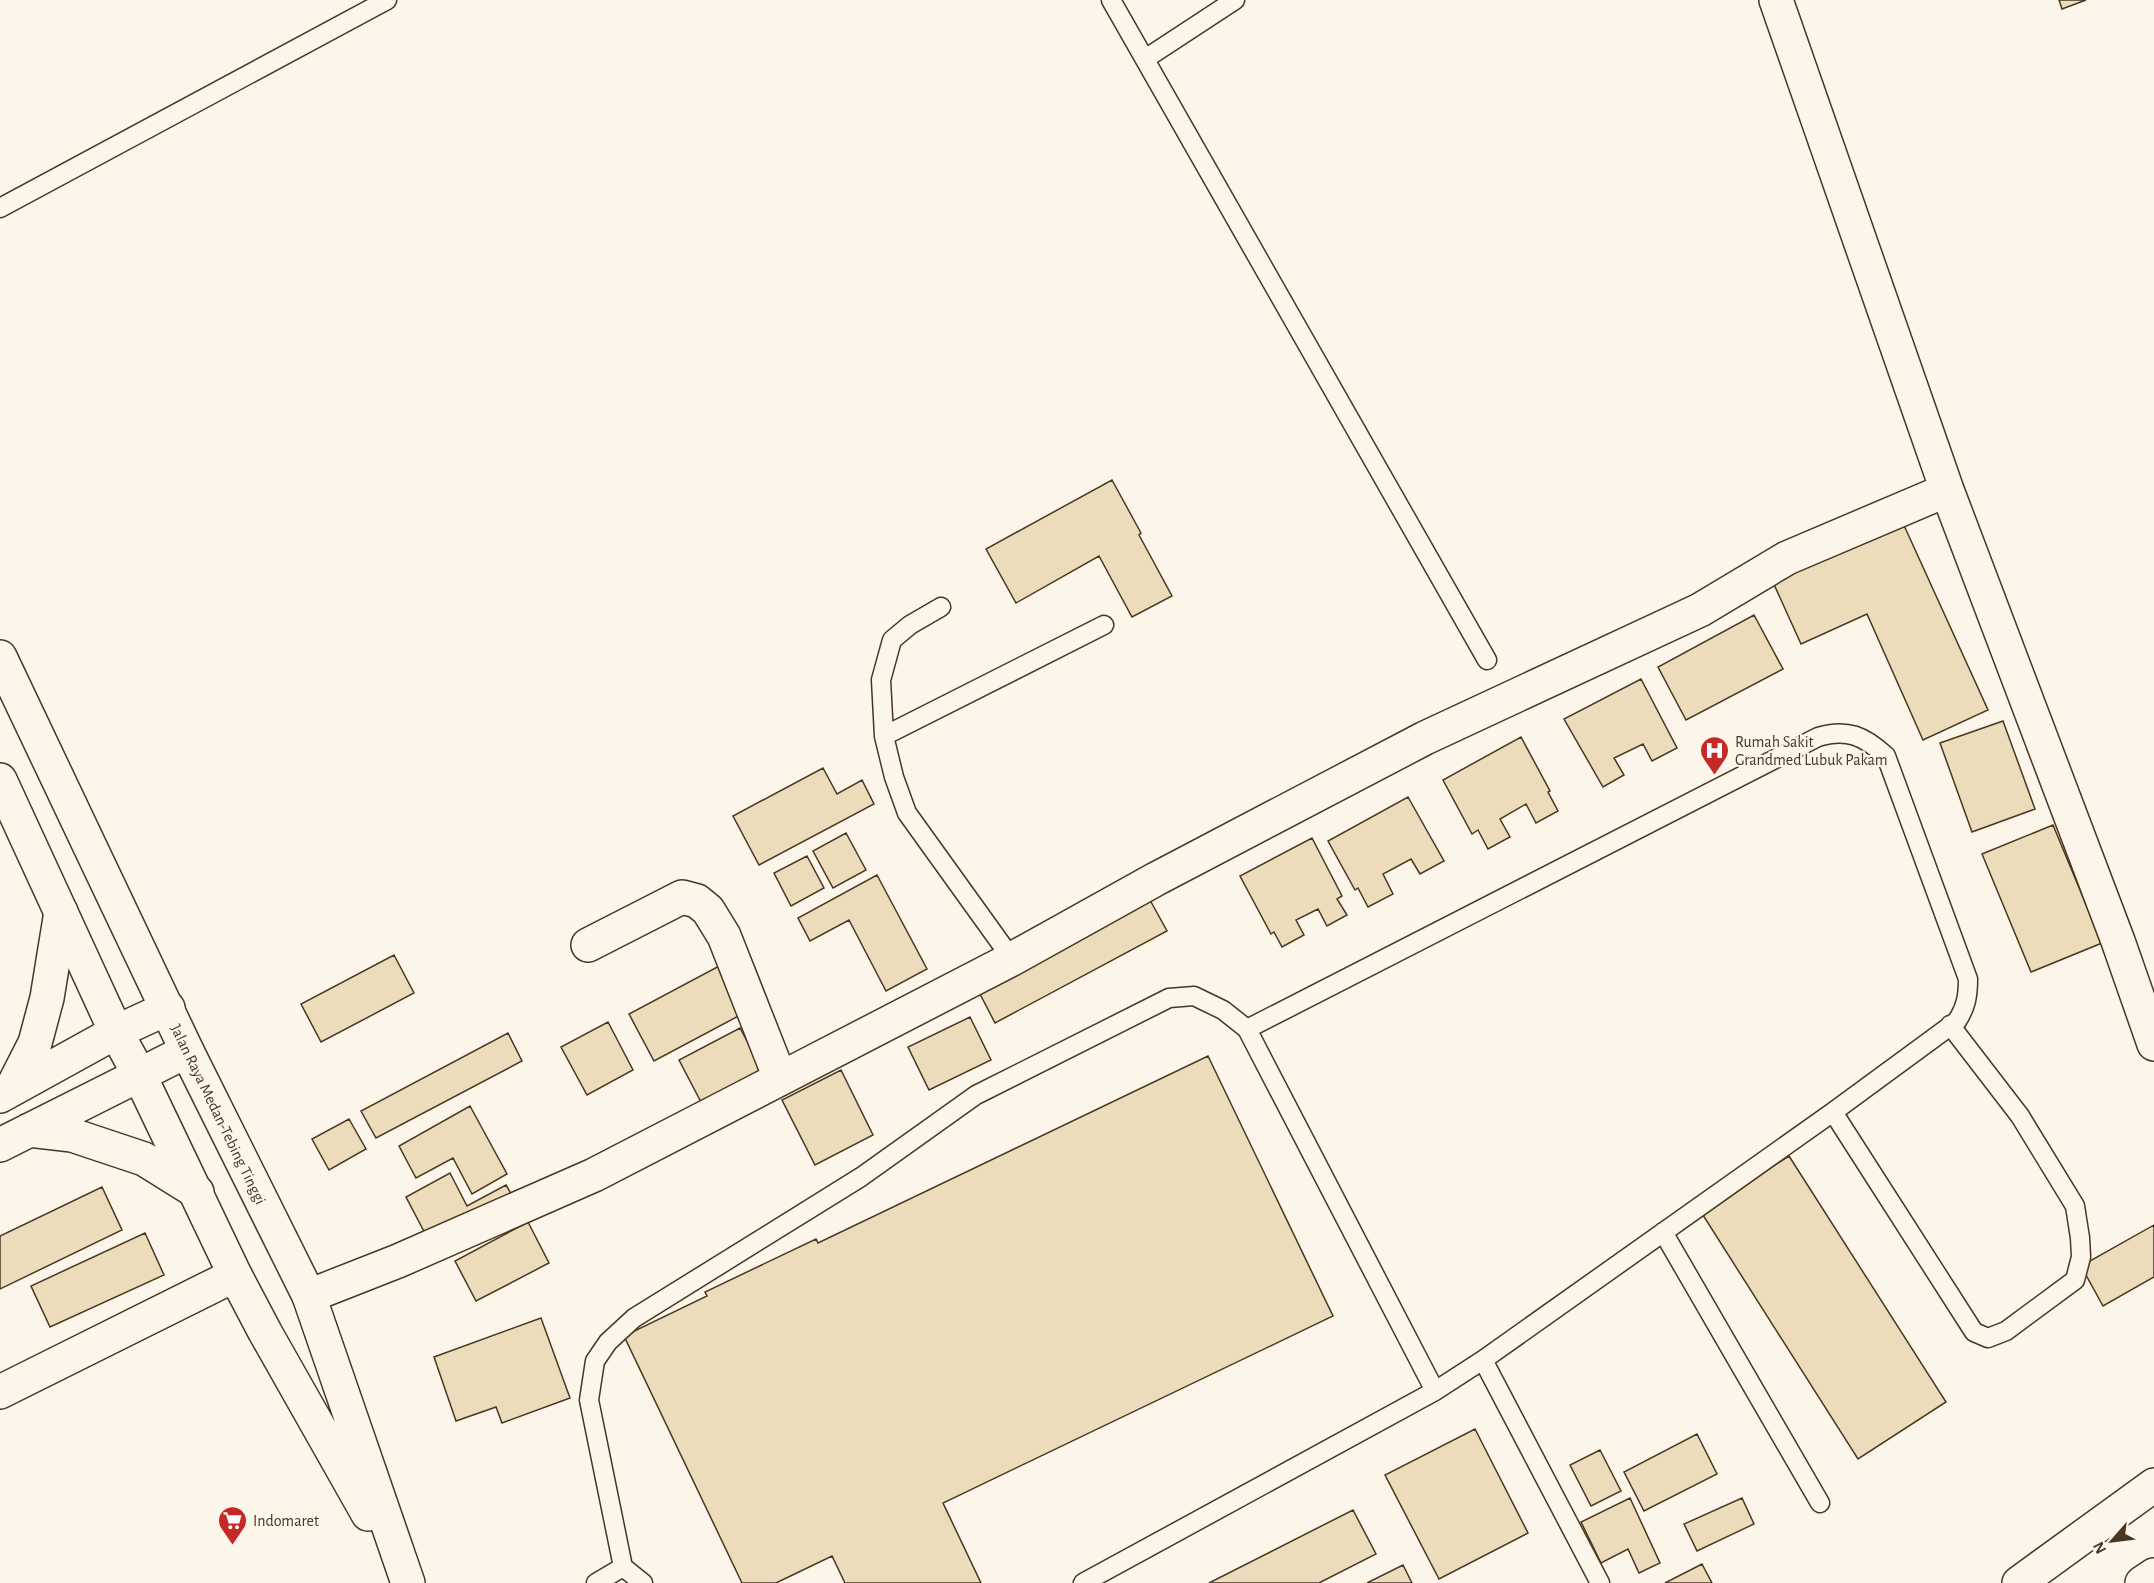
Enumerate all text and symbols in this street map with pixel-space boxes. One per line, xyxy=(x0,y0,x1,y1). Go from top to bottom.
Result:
hospital icon: Rumah Sakit Grandmed Lubuk Pakam xyxy=(1698,734,1730,776)
place label: Rumah Sakit Grandmed Lubuk Pakam xyxy=(1735,734,1888,768)
street label: Jalan Raya Medan-Tebing Tinggi xyxy=(167,1022,269,1207)
supermarket icon: Indomaret xyxy=(216,1504,248,1546)
north arrow xyxy=(2082,1511,2142,1571)
place label: Indomaret xyxy=(253,1513,319,1529)
text: N xyxy=(2090,1539,2109,1556)

